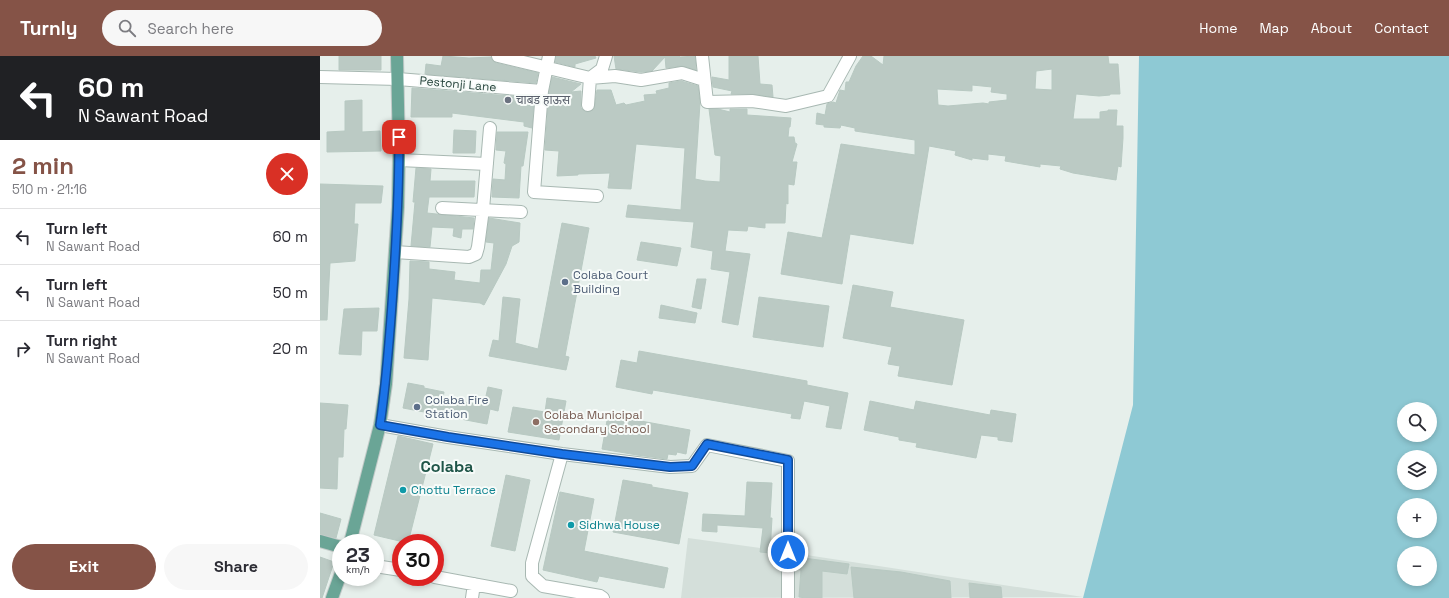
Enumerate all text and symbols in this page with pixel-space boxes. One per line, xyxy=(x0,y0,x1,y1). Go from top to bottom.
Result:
search box xyxy=(102,10,382,46)
text: Turnly xyxy=(20,16,78,41)
icon: search xyxy=(116,17,138,39)
text: Search here xyxy=(148,19,234,38)
text: Home xyxy=(1199,19,1237,37)
text: Map xyxy=(1259,19,1289,37)
text: About xyxy=(1311,19,1352,37)
text: Contact xyxy=(1374,19,1429,37)
text: 60 m xyxy=(78,69,144,105)
icon: left xyxy=(12,72,64,124)
street label: Pestonji Lane xyxy=(419,73,497,95)
place label: चाबड हाऊस xyxy=(516,92,571,108)
marker: चाबड हाऊस xyxy=(503,95,513,105)
text: N Sawant Road xyxy=(78,104,208,127)
pin xyxy=(382,120,416,154)
icon: arrive xyxy=(388,126,410,148)
text: 2 min xyxy=(12,150,74,181)
button: close xyxy=(266,153,308,195)
text: 510 m · 21:16 xyxy=(12,181,87,198)
text: Turn left xyxy=(46,219,108,238)
icon: left xyxy=(12,226,34,248)
text: 60 m xyxy=(272,227,308,246)
text: N Sawant Road xyxy=(46,238,140,255)
place label: Colaba Court Building xyxy=(573,267,648,297)
text: Turn left xyxy=(46,275,108,294)
marker: Colaba Court Building xyxy=(560,277,570,287)
icon: left xyxy=(12,282,34,304)
text: 50 m xyxy=(273,283,308,302)
text: N Sawant Road xyxy=(46,294,140,311)
text: Turn right xyxy=(46,331,117,350)
icon: right xyxy=(12,338,34,360)
text: 20 m xyxy=(273,339,308,358)
text: N Sawant Road xyxy=(46,350,140,367)
place label: Colaba Fire Station xyxy=(425,392,489,422)
marker: Colaba Fire Station xyxy=(412,402,422,412)
map controls xyxy=(1397,402,1437,586)
button: search xyxy=(1397,402,1437,442)
place label: Colaba Municipal Secondary School xyxy=(544,407,650,437)
marker: Colaba Municipal Secondary School xyxy=(531,417,541,427)
button: layers xyxy=(1397,450,1437,490)
district label: Colaba xyxy=(420,456,474,477)
place label: Chottu Terrace xyxy=(411,482,496,498)
marker: Chottu Terrace xyxy=(398,485,408,495)
button: + xyxy=(1397,498,1437,538)
place label: Sidhwa House xyxy=(579,517,660,533)
marker: Sidhwa House xyxy=(566,520,576,530)
position arrow xyxy=(767,531,809,573)
speed limit sign: 30 xyxy=(392,534,444,586)
text: 23 xyxy=(346,542,370,568)
button: Exit xyxy=(12,544,156,590)
button: Share xyxy=(164,544,308,590)
button: − xyxy=(1397,546,1437,586)
text: km/h xyxy=(346,563,370,576)

